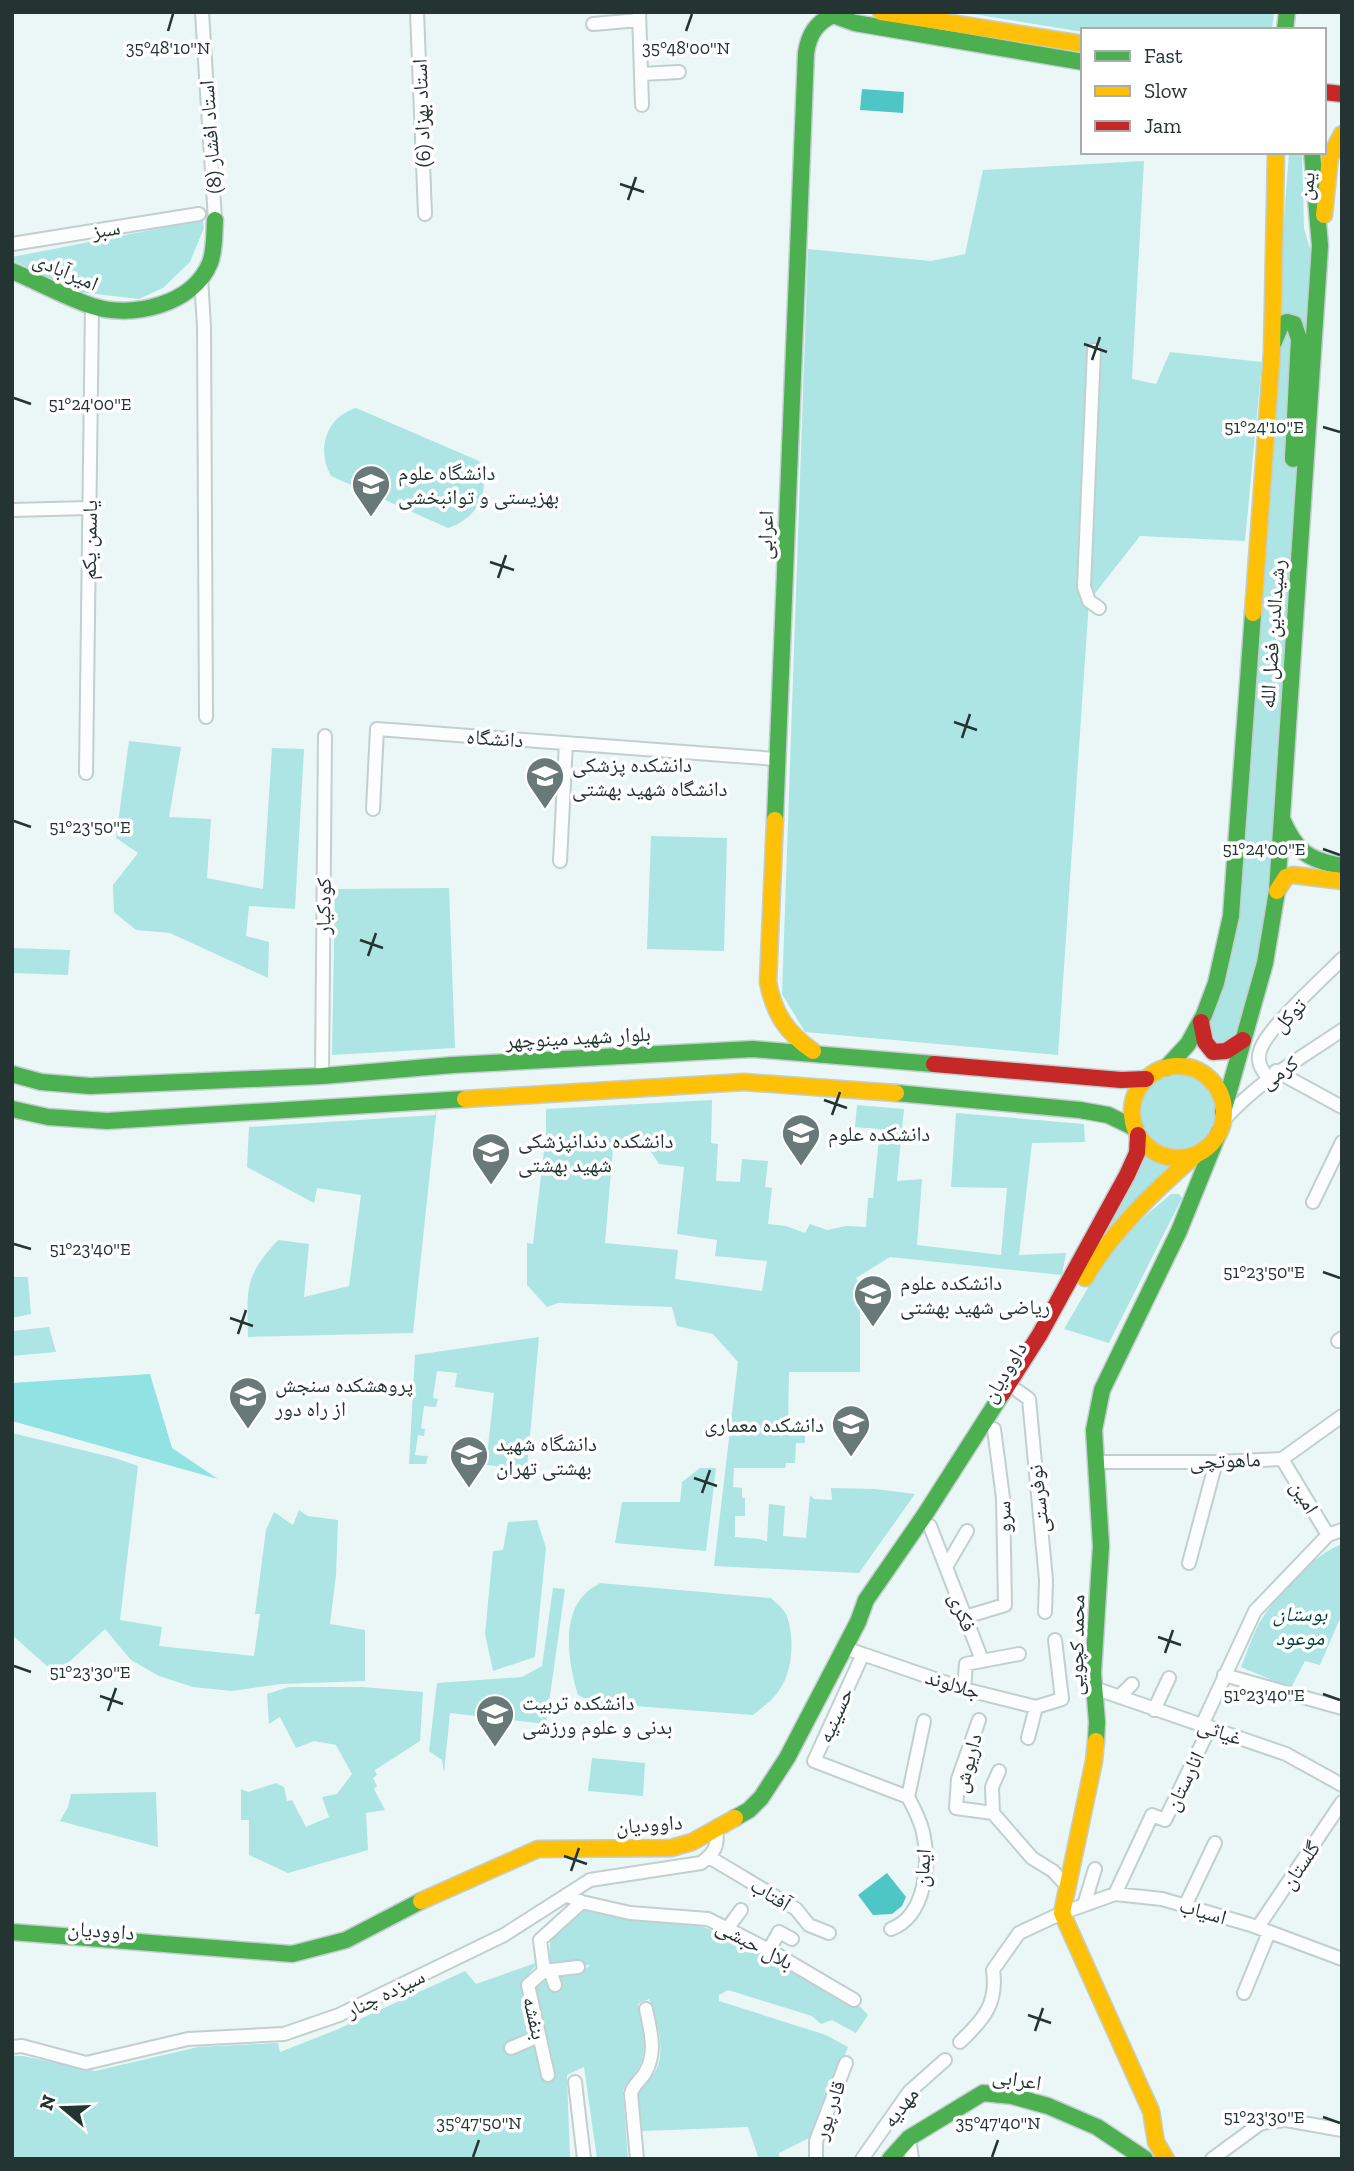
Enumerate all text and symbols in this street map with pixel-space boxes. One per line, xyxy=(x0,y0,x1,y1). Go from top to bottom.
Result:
legend xyxy=(1081,28,1326,154)
text: 35°48'10"N xyxy=(126,37,210,59)
text: 35°48'00"N xyxy=(642,37,730,59)
text: Fast xyxy=(1144,43,1183,68)
street label: استاد بهزاد (6) xyxy=(407,58,435,168)
text: Slow xyxy=(1144,78,1187,103)
street label: استاد افشار (8) xyxy=(194,79,226,195)
text: Jam xyxy=(1144,113,1181,138)
street label: یمن xyxy=(1292,170,1321,202)
street label: سبز xyxy=(89,214,122,244)
street label: امیرآبادی xyxy=(30,246,102,296)
text: 51°24'00"E xyxy=(49,393,131,415)
text: 51°24'10"E xyxy=(1224,416,1304,438)
place label: دانشگاه علوم بهزیستی و توانبخشی xyxy=(398,460,559,510)
school or university icon: دانشگاه علوم بهزیستی و توانبخشی xyxy=(350,463,392,518)
street label: یاسمن یکم xyxy=(76,500,104,580)
street label: اعرابی xyxy=(752,510,779,560)
street label: رشیدالدین فضل الله xyxy=(1254,559,1291,710)
street label: دانشگاه xyxy=(466,724,524,752)
place label: دانشکده پزشکی دانشگاه شهید بهشتی xyxy=(572,752,727,802)
school or university icon: دانشکده پزشکی دانشگاه شهید بهشتی xyxy=(524,755,566,810)
text: 51°23'50"E xyxy=(49,816,131,838)
text: 51°24'00"E xyxy=(1223,838,1305,860)
street label: کودکیار xyxy=(310,877,336,936)
street label: توکل xyxy=(1267,993,1312,1038)
street label: بلوار شهید مینوچهر xyxy=(504,1021,651,1053)
street label: کرمی xyxy=(1255,1050,1304,1095)
school or university icon: دانشکده علوم xyxy=(780,1112,822,1167)
place label: دانشکده علوم xyxy=(828,1121,930,1148)
place label: دانشکده دندانپزشکی شهید بهشتی xyxy=(518,1128,673,1178)
school or university icon: دانشکده دندانپزشکی شهید بهشتی xyxy=(470,1131,512,1186)
text: 51°23'40"E xyxy=(49,1238,131,1260)
text: 51°23'50"E xyxy=(1223,1261,1305,1283)
place label: دانشکده علوم ریاضی شهید بهشتی xyxy=(900,1270,1050,1320)
school or university icon: دانشکده علوم ریاضی شهید بهشتی xyxy=(852,1273,894,1328)
street label: داوودیان xyxy=(976,1337,1032,1407)
place label: پروهشکده سنجش از راه دور xyxy=(274,1372,413,1421)
school or university icon: پروهشکده سنجش از راه دور xyxy=(227,1375,269,1430)
school or university icon: دانشکده معماری xyxy=(830,1403,872,1458)
place label: دانشکده معماری xyxy=(704,1412,824,1437)
place label: دانشگاه شهید بهشتی تهران xyxy=(496,1431,597,1481)
school or university icon: دانشگاه شهید بهشتی تهران xyxy=(448,1434,490,1489)
street label: ماهوتچی xyxy=(1189,1446,1261,1475)
street label: نوفرستی xyxy=(1022,1463,1055,1534)
street label: امین xyxy=(1285,1476,1325,1519)
street label: سرو xyxy=(990,1501,1016,1533)
street label: فکری xyxy=(944,1589,982,1635)
street label: محمد کچویی xyxy=(1063,1594,1090,1696)
park label: بوستان موعود xyxy=(1273,1601,1328,1650)
text: 51°23'30"E xyxy=(50,1661,130,1683)
street label: جلالوند xyxy=(922,1664,984,1704)
street label: حسینیه xyxy=(812,1683,858,1747)
text: 51°23'40"E xyxy=(1223,1684,1305,1706)
place label: دانشکده تربیت بدنی و علوم ورزشی xyxy=(522,1690,672,1741)
school or university icon: دانشکده تربیت بدنی و علوم ورزشی xyxy=(474,1693,516,1748)
street label: غیاثی xyxy=(1194,1712,1246,1751)
street label: داریوش xyxy=(947,1731,988,1796)
street label: انارستان xyxy=(1159,1747,1209,1815)
street label: داوودیان xyxy=(615,1809,683,1839)
street label: گلستان xyxy=(1275,1836,1325,1894)
street label: ایمان xyxy=(908,1848,936,1888)
street label: آفتاب xyxy=(746,1872,796,1916)
street label: اسیاب xyxy=(1177,1892,1229,1930)
street label: بلال حبشی xyxy=(712,1913,798,1976)
street label: داوودیان xyxy=(67,1915,135,1945)
street label: سیزده چنار xyxy=(341,1963,429,2023)
street label: بنفشه xyxy=(518,1994,552,2042)
street label: اعرابی xyxy=(991,2063,1043,2096)
north arrow xyxy=(28,2073,98,2143)
street label: قادر پور xyxy=(807,2077,851,2144)
street label: مهدیه xyxy=(877,2082,923,2132)
text: N xyxy=(34,2092,61,2113)
text: 51°23'30"E xyxy=(1224,2106,1304,2128)
text: 35°47'50"N xyxy=(436,2112,522,2134)
text: 35°47'40"N xyxy=(955,2112,1041,2134)

